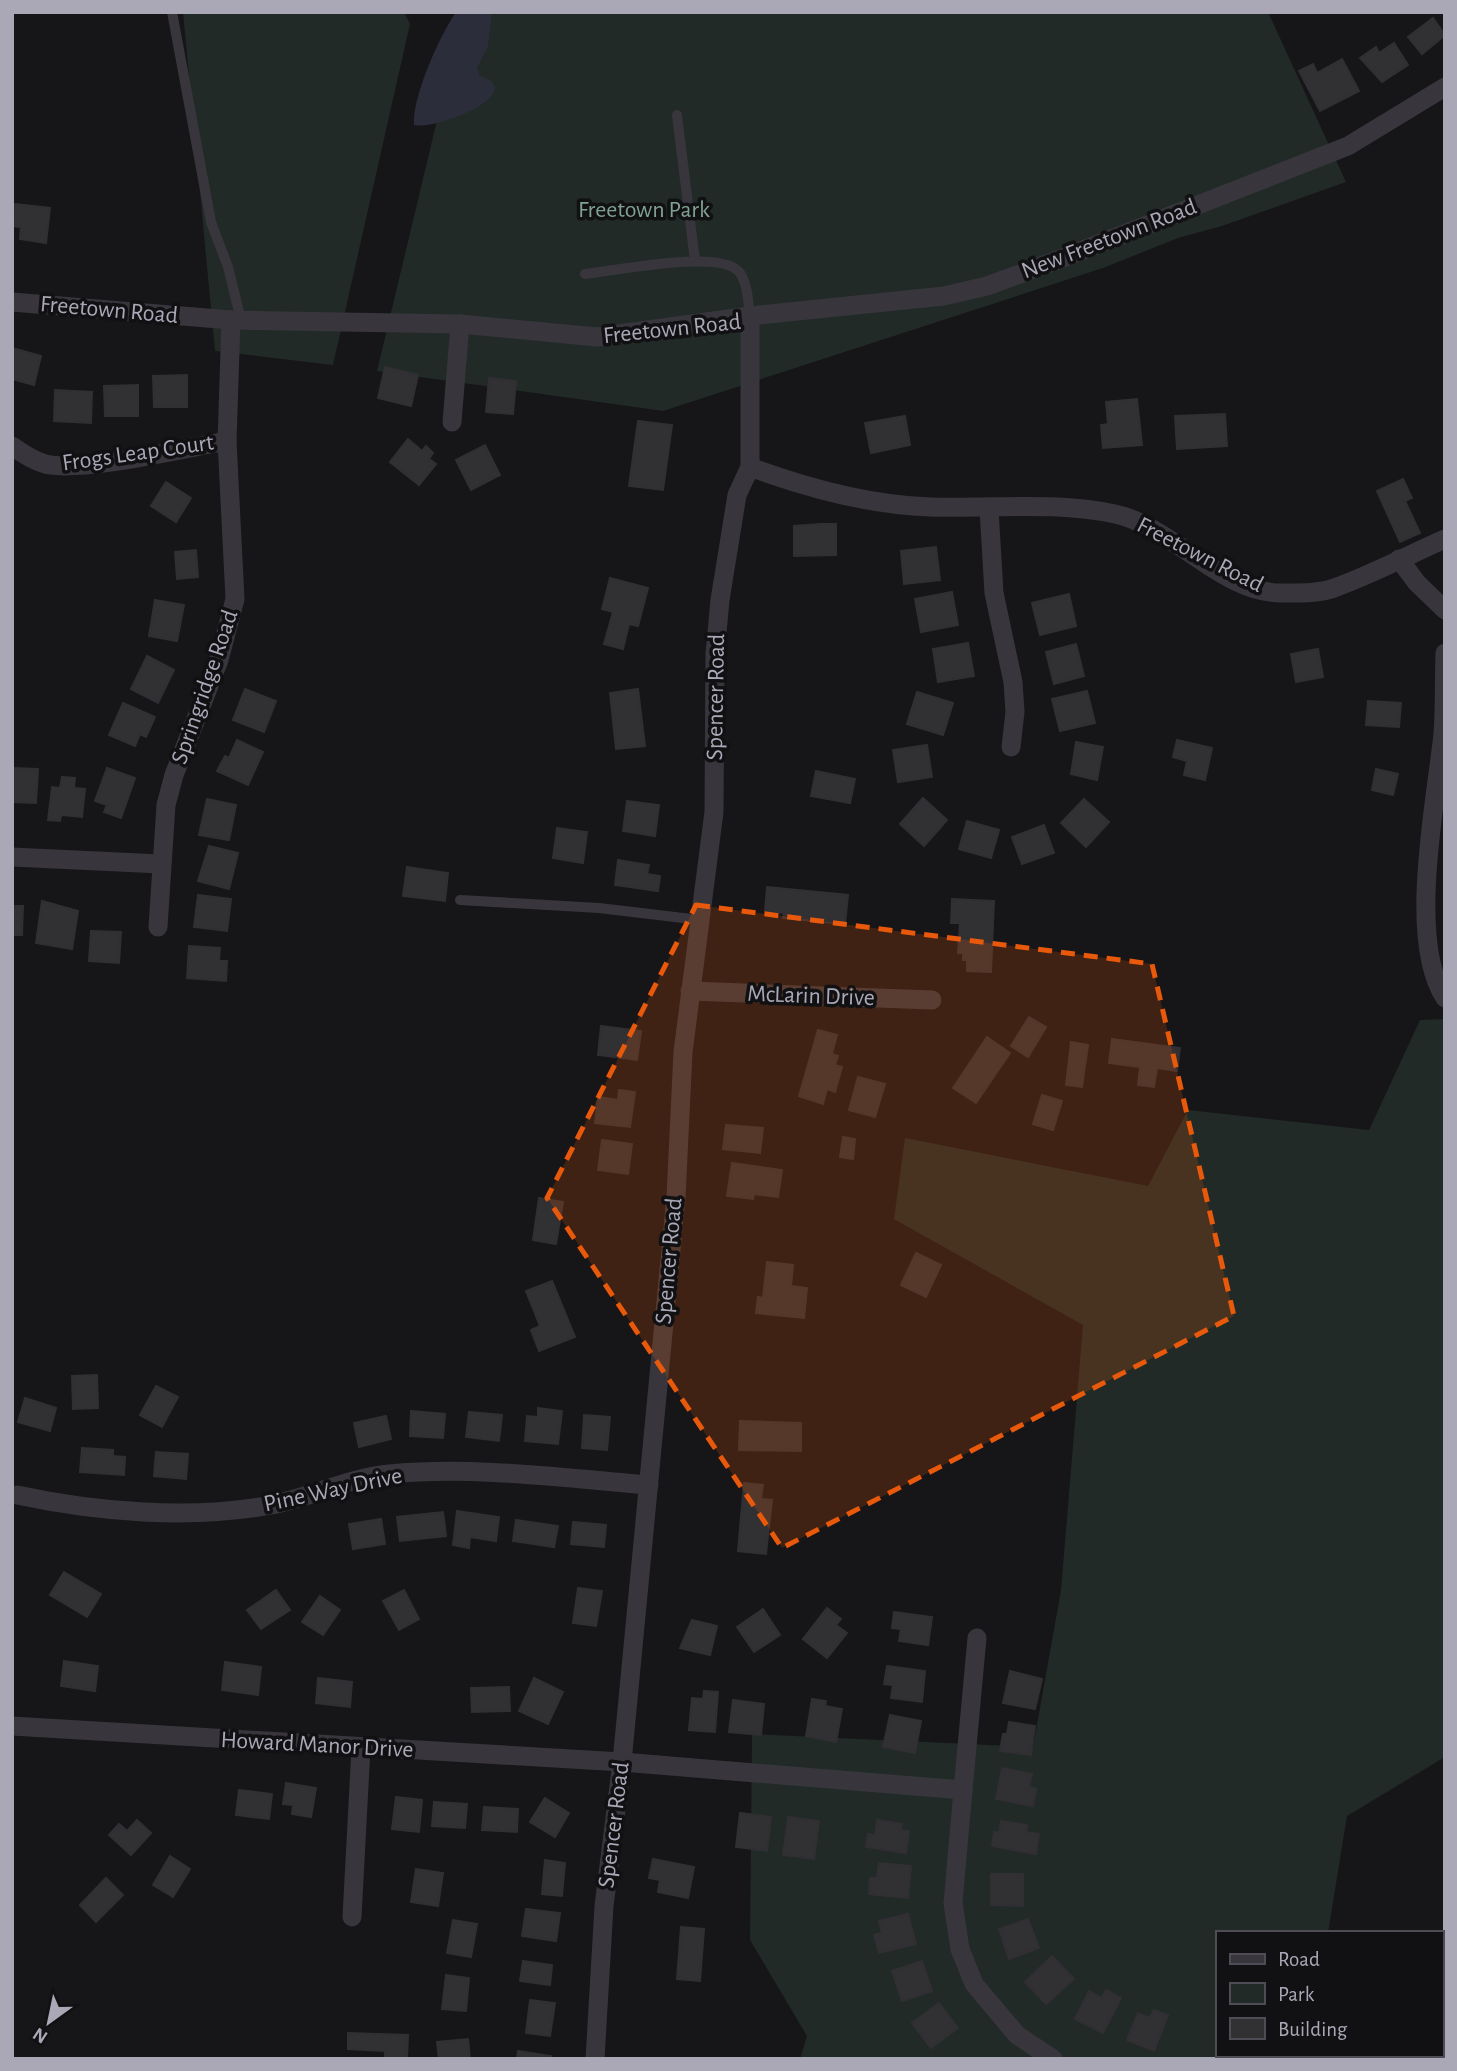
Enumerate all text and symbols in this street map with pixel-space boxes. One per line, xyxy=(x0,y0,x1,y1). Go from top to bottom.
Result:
street label: New Freetown Road xyxy=(1018,195,1200,283)
park label: Freetown Park xyxy=(578,198,710,222)
street label: Freetown Road xyxy=(39,292,179,328)
street label: Freetown Road xyxy=(602,310,742,348)
street label: Frogs Leap Court xyxy=(61,430,216,476)
street label: Freetown Road xyxy=(1133,513,1267,597)
street label: Springridge Road xyxy=(167,607,243,767)
street label: Spencer Road xyxy=(703,633,729,761)
street label: McLarin Drive xyxy=(747,982,875,1010)
street label: Spencer Road xyxy=(652,1197,686,1325)
street label: Pine Way Drive xyxy=(262,1464,404,1516)
street label: Howard Manor Drive xyxy=(220,1728,414,1762)
street label: Spencer Road xyxy=(594,1761,634,1889)
legend xyxy=(1216,1931,1443,2057)
text: Road xyxy=(1278,1949,1320,1970)
text: Park xyxy=(1278,1984,1315,2005)
north arrow xyxy=(14,1987,84,2057)
text: Building xyxy=(1278,2019,1348,2040)
text: N xyxy=(30,2023,51,2047)

